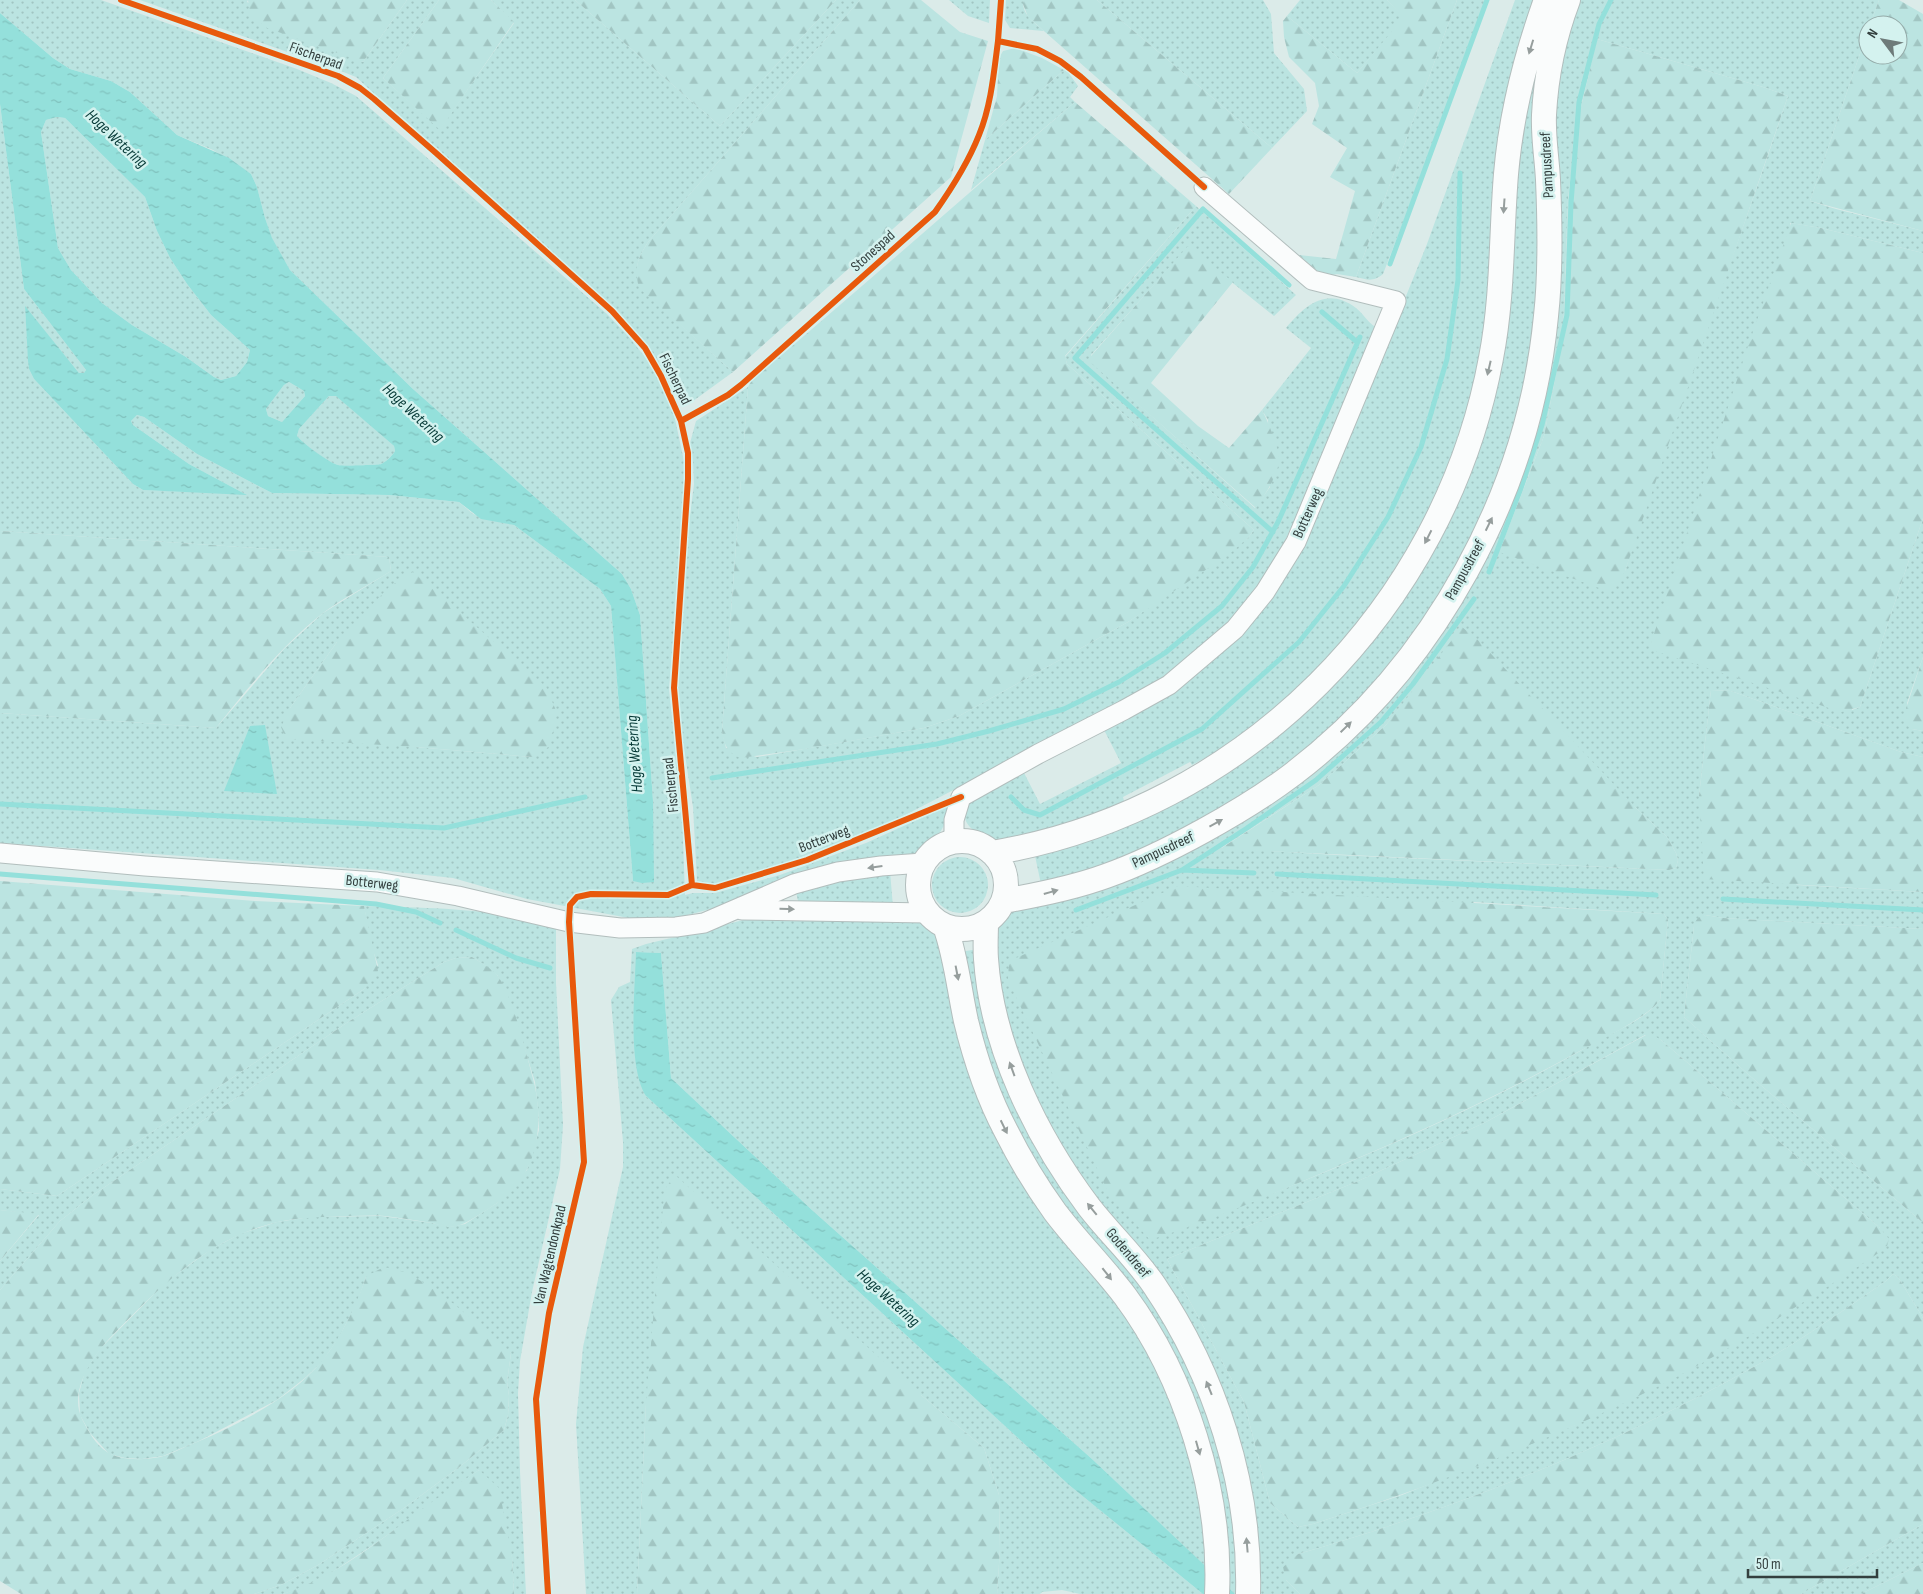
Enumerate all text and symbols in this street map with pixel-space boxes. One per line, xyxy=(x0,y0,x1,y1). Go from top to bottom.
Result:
north arrow xyxy=(1858,15,1908,65)
text: N xyxy=(1863,26,1882,41)
street label: Fischerpad xyxy=(287,38,345,74)
one-way arrow xyxy=(1527,39,1535,54)
water label: Hoge Wetering xyxy=(81,106,151,173)
street label: Pampusdreef xyxy=(1536,131,1558,199)
one-way arrow xyxy=(1499,199,1507,215)
street label: Stonespad xyxy=(847,226,899,276)
street label: Fischerpad xyxy=(654,350,696,408)
one-way arrow xyxy=(1485,360,1493,375)
water label: Hoge Wetering xyxy=(378,380,448,447)
street label: Botterweg xyxy=(1289,485,1327,541)
one-way arrow xyxy=(1486,517,1494,531)
one-way arrow xyxy=(1424,529,1432,544)
street label: Pampusdreef xyxy=(1441,536,1490,604)
water label: Hoge Wetering xyxy=(623,714,647,793)
one-way arrow xyxy=(1340,721,1352,733)
street label: Fischerpad xyxy=(659,757,683,813)
one-way arrow xyxy=(1210,819,1223,828)
street label: Botterweg xyxy=(796,821,852,857)
street label: Pampusdreef xyxy=(1129,827,1198,873)
one-way arrow xyxy=(867,863,883,871)
street label: Botterweg xyxy=(345,871,399,895)
one-way arrow xyxy=(1043,887,1058,895)
one-way arrow xyxy=(779,906,795,914)
one-way arrow xyxy=(953,965,961,980)
one-way arrow xyxy=(1008,1061,1015,1076)
one-way arrow xyxy=(1000,1120,1009,1135)
street label: Van Wagtendonkpad xyxy=(529,1203,571,1307)
one-way arrow xyxy=(1086,1203,1097,1216)
street label: Godendreef xyxy=(1102,1224,1155,1282)
water label: Hoge Wetering xyxy=(853,1265,923,1331)
one-way arrow xyxy=(1102,1267,1113,1280)
one-way arrow xyxy=(1204,1381,1212,1395)
one-way arrow xyxy=(1194,1441,1202,1456)
one-way arrow xyxy=(1243,1537,1251,1553)
scale bar xyxy=(1748,1546,1877,1578)
text: 50 m xyxy=(1756,1555,1781,1574)

